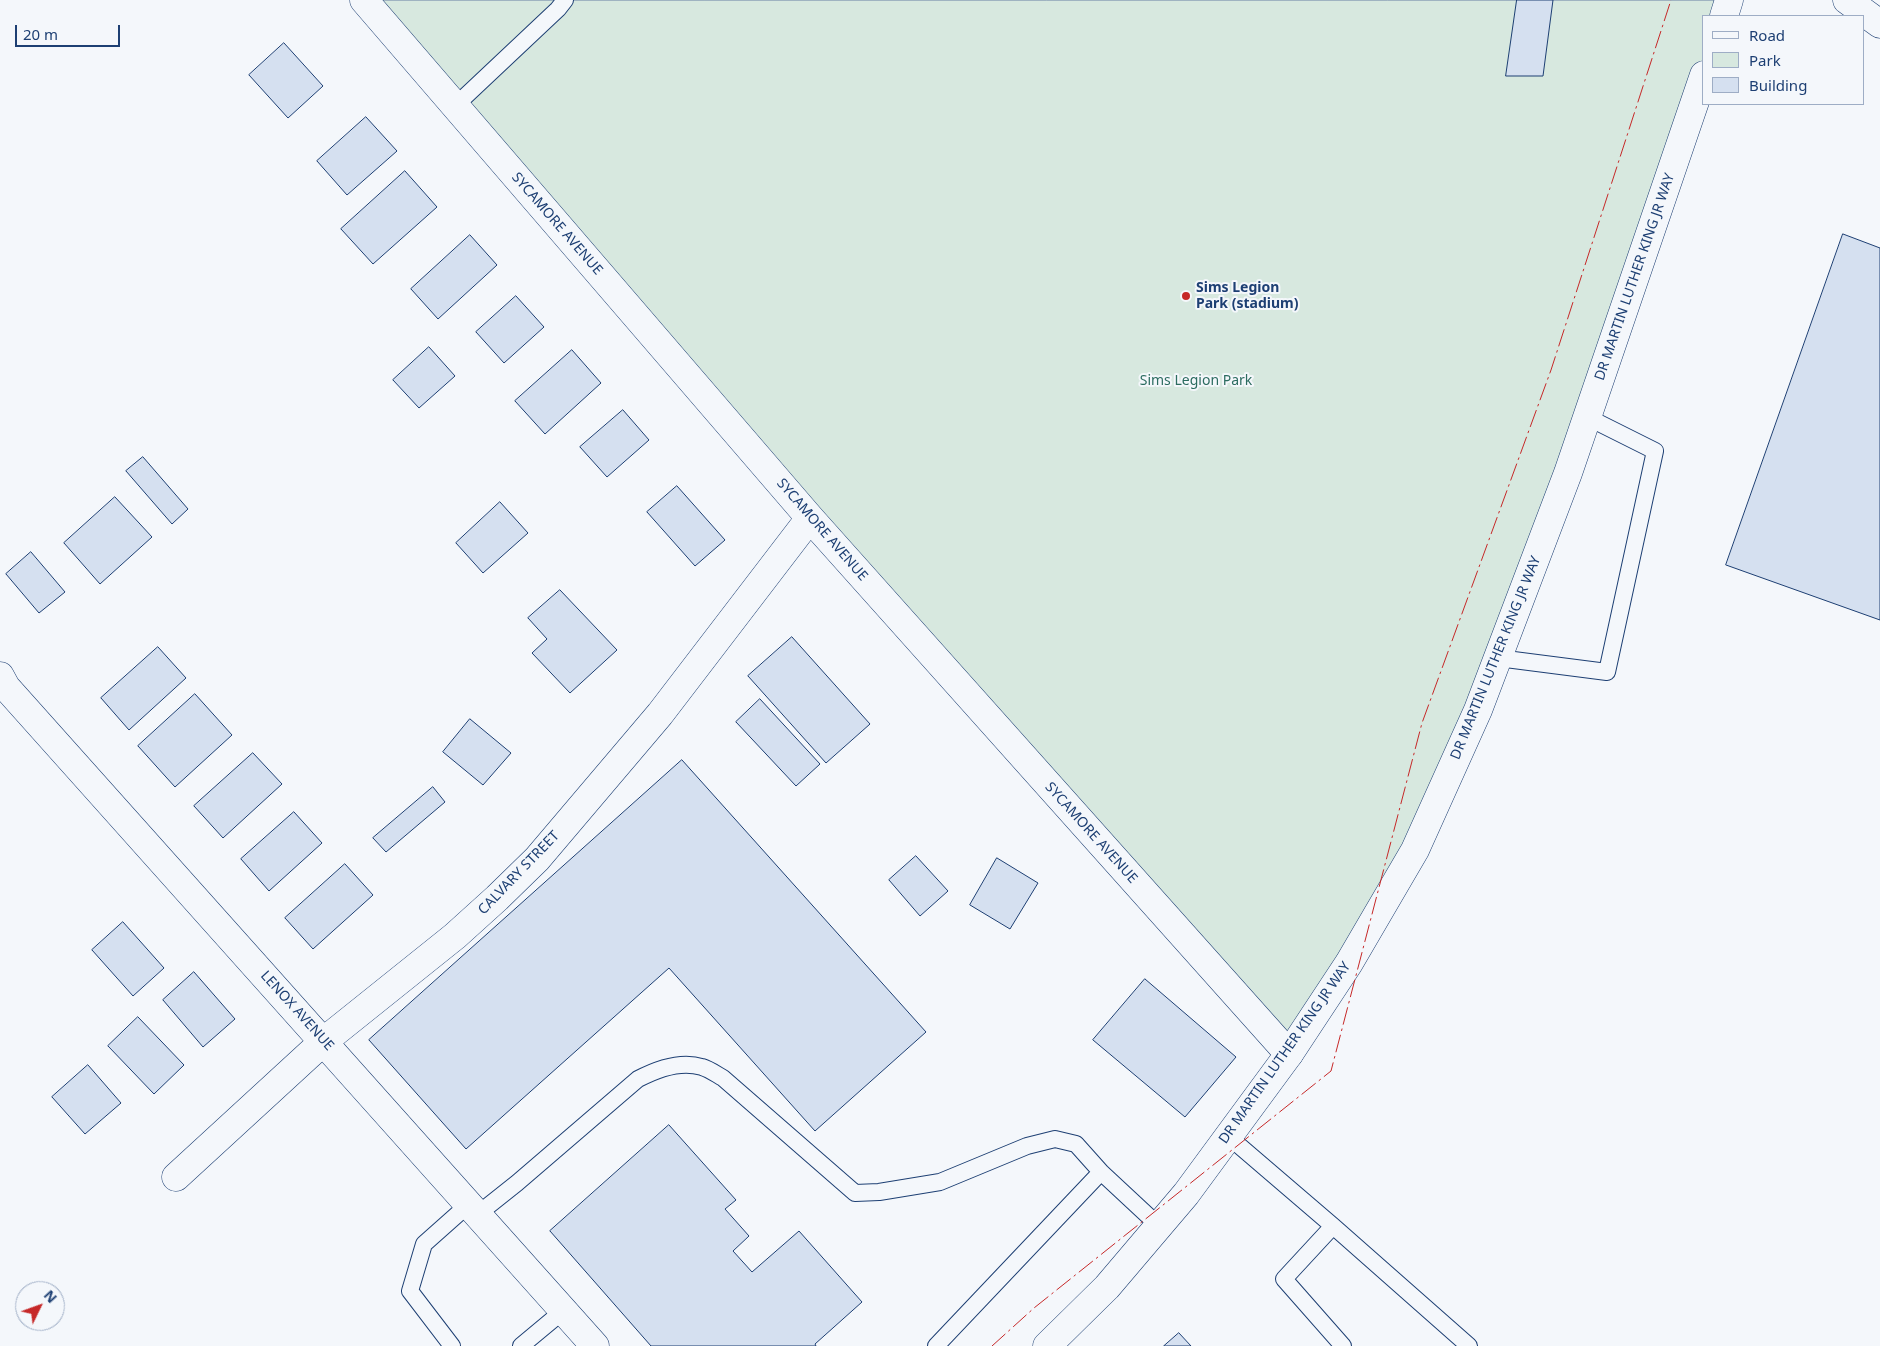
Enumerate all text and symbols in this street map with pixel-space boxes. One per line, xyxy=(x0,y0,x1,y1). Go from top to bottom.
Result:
scale bar xyxy=(18,15,122,47)
legend xyxy=(1702,15,1865,105)
text: 20 m xyxy=(23,24,58,44)
text: Road xyxy=(1749,25,1785,45)
text: Park xyxy=(1749,50,1781,70)
text: Building xyxy=(1749,75,1807,95)
street label: SYCAMORE AVENUE xyxy=(508,169,606,279)
street label: DR MARTIN LUTHER KING JR WAY xyxy=(1592,171,1678,383)
place label: Sims Legion Park (stadium) xyxy=(1196,280,1298,312)
marker: Sims Legion Park (stadium) xyxy=(1180,290,1192,302)
park label: Sims Legion Park xyxy=(1140,373,1252,389)
street label: SYCAMORE AVENUE xyxy=(773,475,871,585)
street label: DR MARTIN LUTHER KING JR WAY xyxy=(1447,554,1545,762)
street label: SYCAMORE AVENUE xyxy=(1041,779,1141,887)
street label: CALVARY STREET xyxy=(475,828,563,918)
street label: DR MARTIN LUTHER KING JR WAY xyxy=(1216,959,1354,1147)
street label: LENOX AVENUE xyxy=(257,968,337,1054)
north arrow xyxy=(15,1281,65,1331)
text: N xyxy=(40,1286,62,1307)

